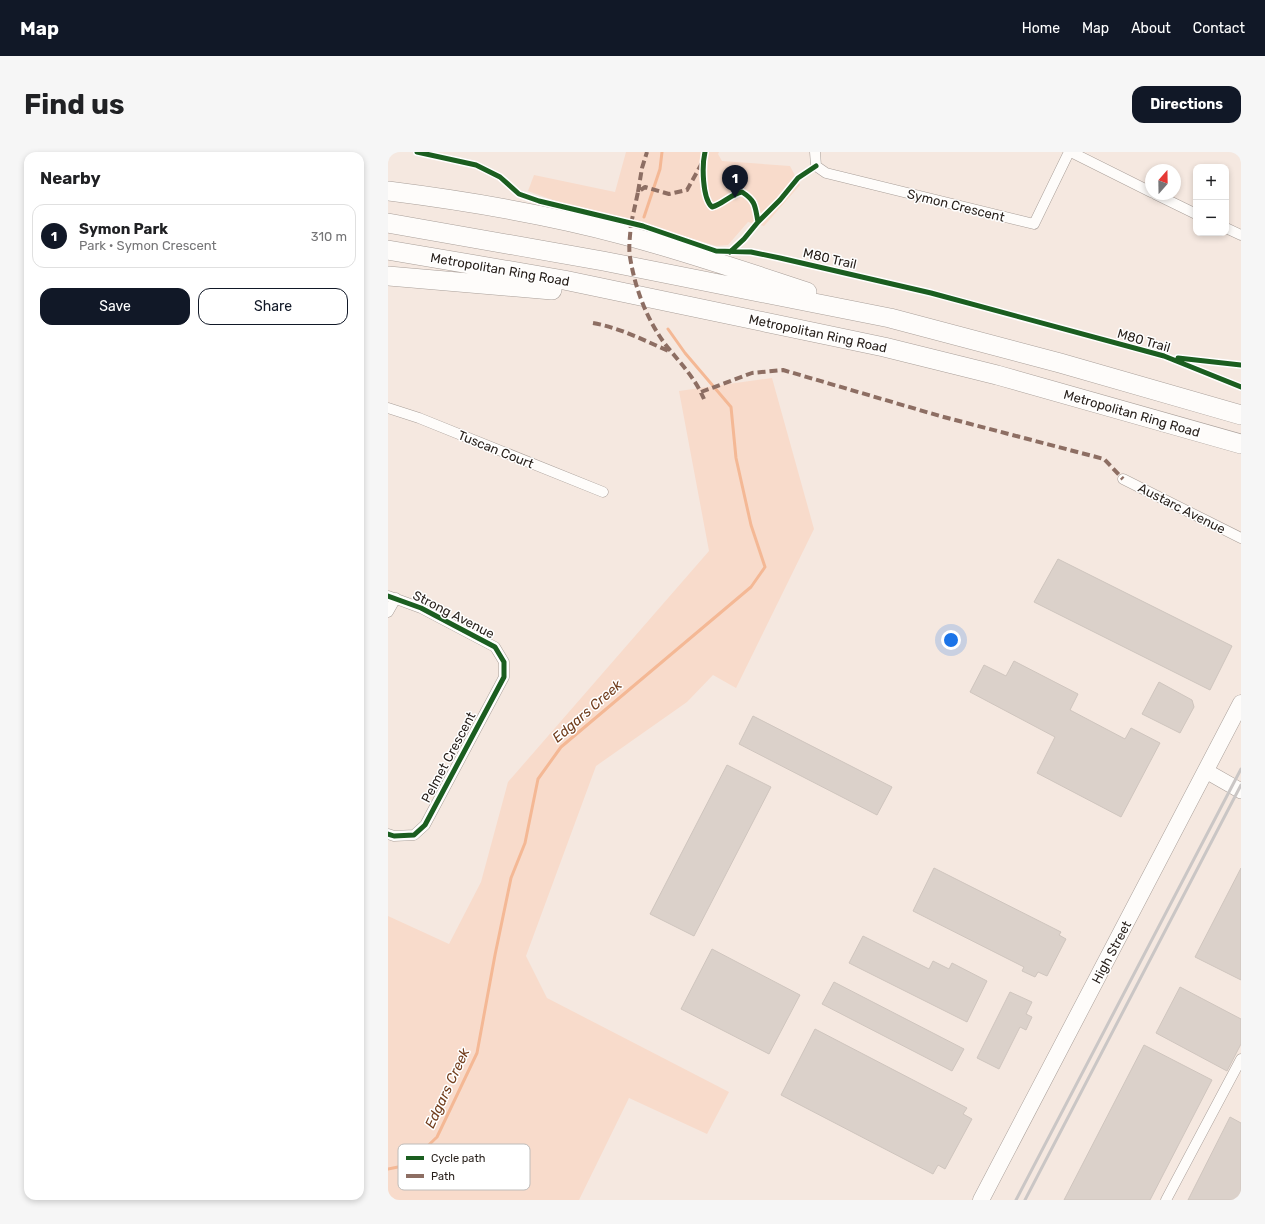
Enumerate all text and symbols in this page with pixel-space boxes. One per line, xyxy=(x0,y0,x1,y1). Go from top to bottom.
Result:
text: Map xyxy=(20,17,59,40)
text: Home xyxy=(1022,20,1060,37)
text: Map xyxy=(1082,20,1109,37)
text: About xyxy=(1131,20,1171,37)
text: Contact xyxy=(1193,20,1245,37)
button: Directions xyxy=(1132,86,1241,123)
text: Find us xyxy=(24,88,124,121)
north arrow xyxy=(1145,164,1181,200)
map controls xyxy=(1193,164,1229,236)
button: + xyxy=(1193,164,1229,200)
pin: 1 xyxy=(722,165,748,198)
text: Nearby xyxy=(40,168,101,188)
street label: Symon Crescent xyxy=(906,186,1006,225)
button: − xyxy=(1193,200,1229,236)
text: Symon Park xyxy=(79,220,168,238)
text: 1 xyxy=(51,229,57,244)
text: 310 m xyxy=(311,229,347,244)
text: Park · Symon Crescent xyxy=(79,238,217,253)
street label: M80 Trail xyxy=(802,245,858,272)
street label: Metropolitan Ring Road xyxy=(429,250,571,290)
button: Save xyxy=(40,288,190,325)
button: Share xyxy=(198,288,348,325)
street label: Metropolitan Ring Road xyxy=(747,311,888,356)
street label: M80 Trail xyxy=(1116,326,1172,355)
street label: Metropolitan Ring Road xyxy=(1062,387,1202,441)
street label: Tuscan Court xyxy=(456,427,536,471)
street label: Austarc Avenue xyxy=(1136,480,1228,537)
street label: Strong Avenue xyxy=(410,587,497,642)
your location xyxy=(941,630,961,650)
water label: Edgars Creek xyxy=(549,676,626,746)
street label: Pelmet Crescent xyxy=(418,709,479,805)
street label: High Street xyxy=(1089,918,1135,987)
water label: Edgars Creek xyxy=(421,1045,474,1131)
legend xyxy=(398,1144,530,1190)
text: Cycle path xyxy=(431,1152,485,1165)
text: Path xyxy=(431,1170,455,1183)

